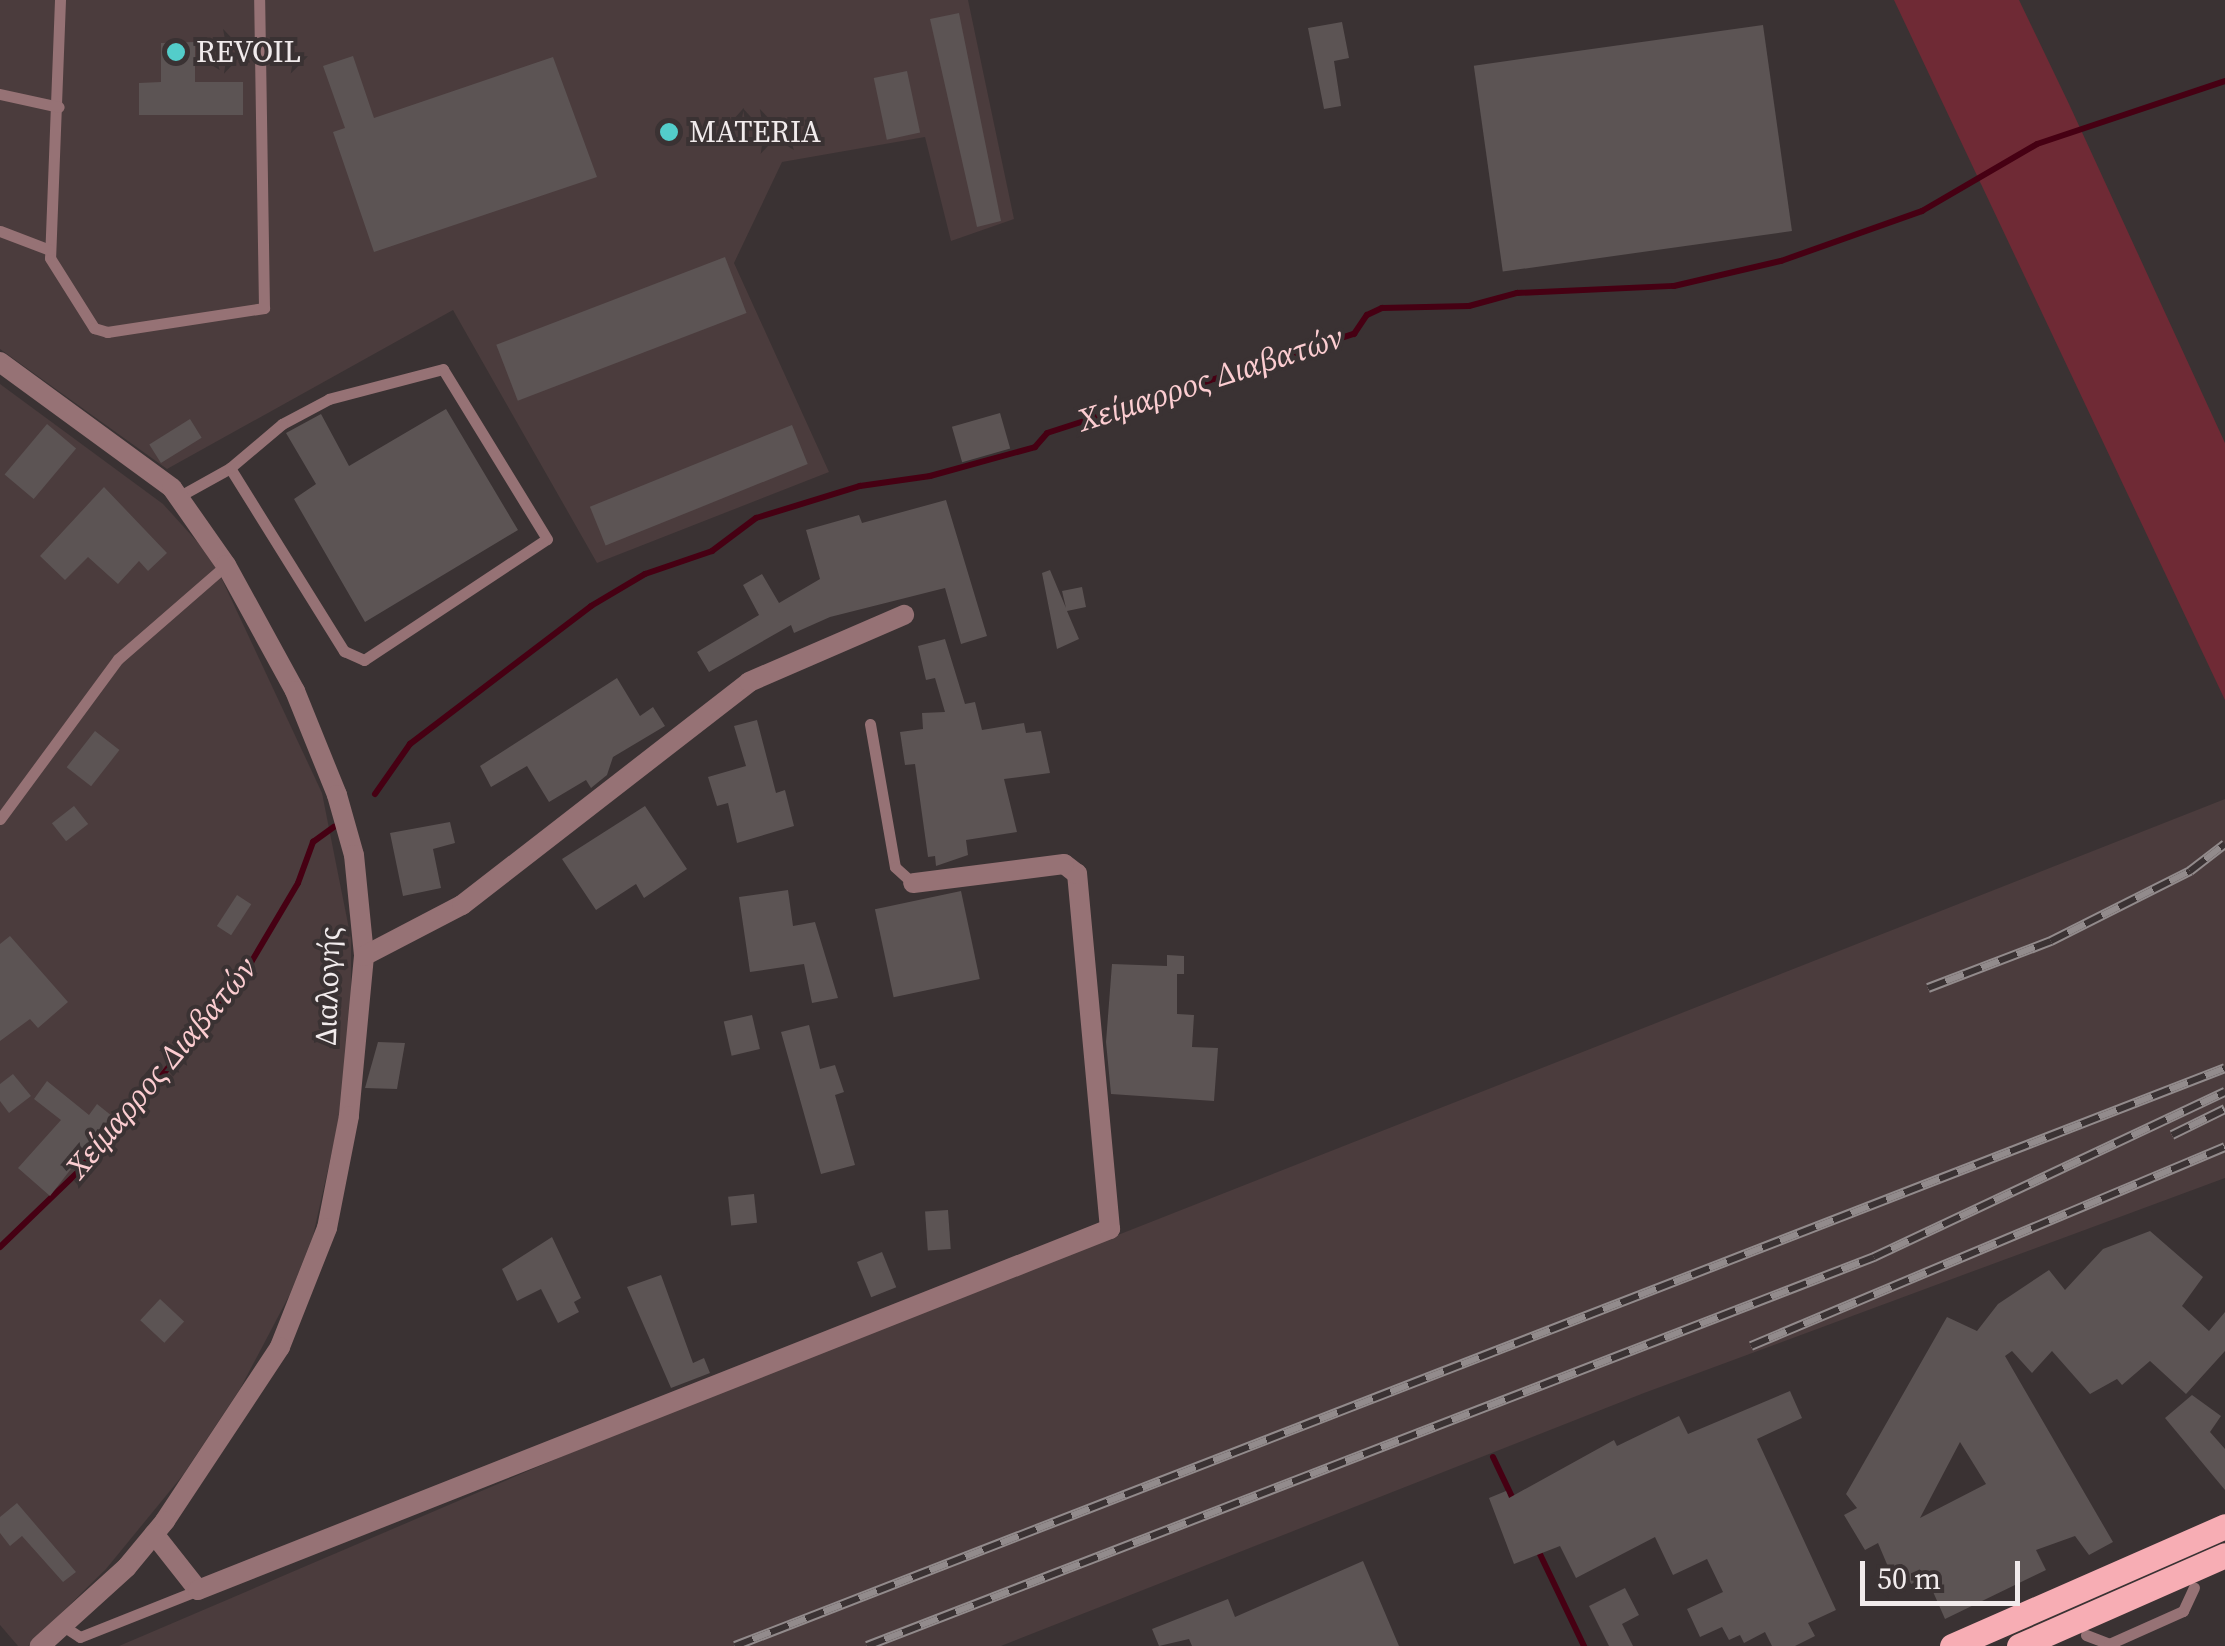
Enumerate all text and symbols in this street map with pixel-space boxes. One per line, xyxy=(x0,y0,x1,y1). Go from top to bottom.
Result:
place label: REVOIL xyxy=(196,34,301,70)
marker: REVOIL xyxy=(165,41,187,63)
place label: MATERIA xyxy=(689,114,821,150)
marker: MATERIA xyxy=(658,121,680,143)
water label: Χείμαρρος Διαβατών xyxy=(1072,318,1348,440)
street label: Διαλογής xyxy=(308,926,348,1046)
water label: Χείμαρρος Διαβατών xyxy=(57,950,265,1186)
scale bar xyxy=(1865,1541,2025,1603)
text: 50 m xyxy=(1877,1558,1941,1599)

